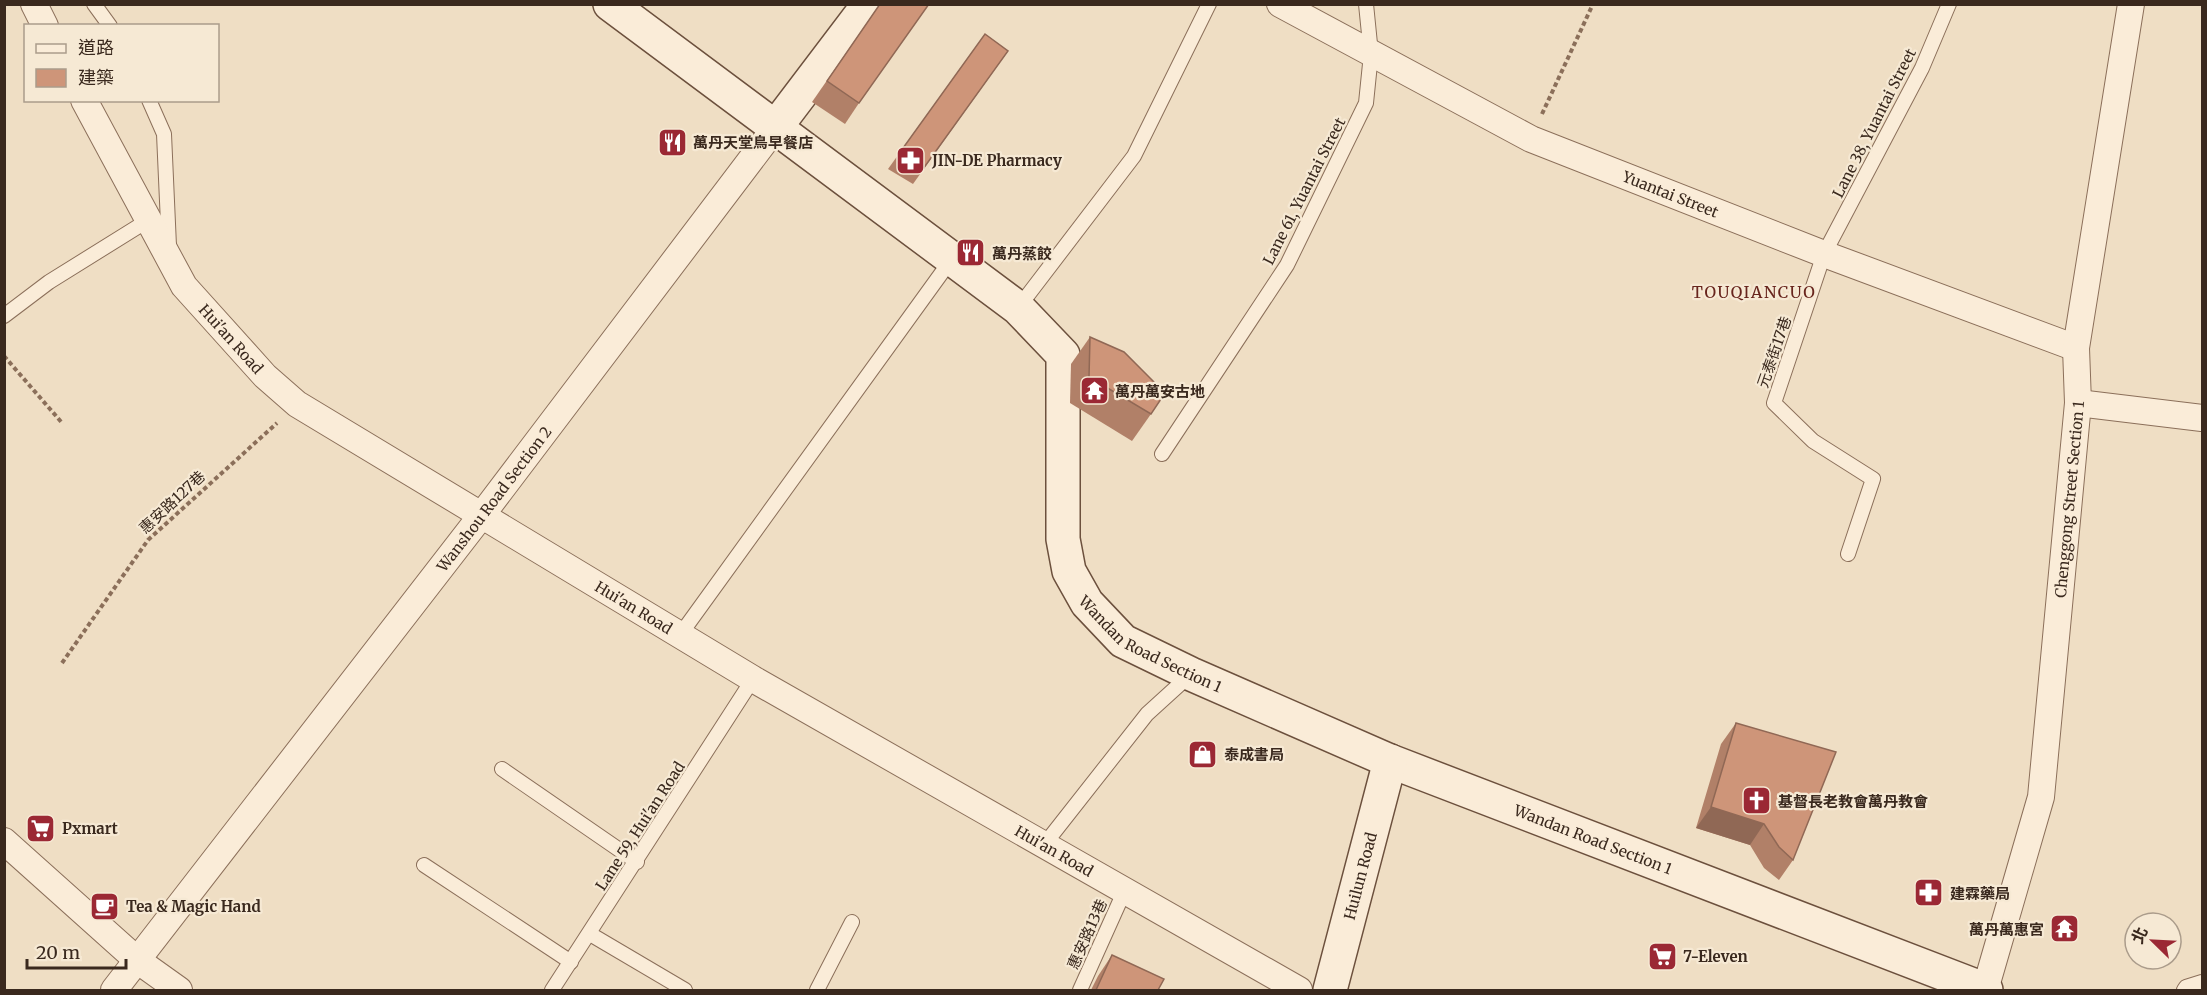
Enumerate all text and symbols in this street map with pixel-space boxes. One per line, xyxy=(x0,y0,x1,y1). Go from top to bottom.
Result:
legend xyxy=(24,24,219,102)
text: 道路 xyxy=(78,36,114,59)
street label: Lane 38, Yuantai Street xyxy=(1828,45,1920,201)
text: 建築 xyxy=(78,66,114,89)
street label: Lane 61, Yuantai Street xyxy=(1259,114,1349,268)
restaurant icon: 萬丹天堂鳥早餐店 xyxy=(656,126,688,158)
place label: 萬丹天堂鳥早餐店 xyxy=(693,133,813,152)
pharmacy icon: JIN-DE Pharmacy xyxy=(895,144,927,176)
place label: JIN-DE Pharmacy xyxy=(931,151,1062,170)
street label: Yuantai Street xyxy=(1619,166,1721,221)
restaurant icon: 萬丹蒸餃 xyxy=(955,237,987,269)
place label: 萬丹蒸餃 xyxy=(992,244,1052,263)
district label: TOUQIANCUO xyxy=(1692,282,1816,302)
street label: Hui'an Road xyxy=(195,300,268,377)
street label: 元泰街17巷 xyxy=(1753,314,1795,390)
temple icon: 萬丹萬安古地 xyxy=(1078,375,1110,407)
place label: 萬丹萬安古地 xyxy=(1115,382,1205,401)
street label: Chenggong Street Section 1 xyxy=(2050,400,2088,599)
street label: Wanshou Road Section 2 xyxy=(432,422,555,576)
street label: 惠安路127巷 xyxy=(135,467,209,537)
street label: Hui'an Road xyxy=(592,576,676,638)
street label: Wandan Road Section 1 xyxy=(1075,591,1225,696)
shop icon: 泰成書局 xyxy=(1187,738,1219,770)
place label: 泰成書局 xyxy=(1224,745,1284,764)
street label: Lane 59, Hui'an Road xyxy=(591,758,689,894)
church icon: 基督長老教會萬丹教會 xyxy=(1741,785,1773,817)
place label: 基督長老教會萬丹教會 xyxy=(1778,792,1928,811)
street label: Wandan Road Section 1 xyxy=(1511,800,1675,878)
supermarket icon: Pxmart xyxy=(25,812,57,844)
place label: Pxmart xyxy=(62,819,118,838)
street label: Hui'an Road xyxy=(1012,821,1097,880)
street label: Huilun Road xyxy=(1339,830,1380,922)
pharmacy icon: 建霖藥局 xyxy=(1913,877,1945,909)
place label: 建霖藥局 xyxy=(1950,884,2010,903)
cafe icon: Tea & Magic Hand xyxy=(89,890,121,922)
street label: 惠安路13巷 xyxy=(1063,896,1111,972)
place label: Tea & Magic Hand xyxy=(126,897,261,916)
north arrow xyxy=(2123,911,2183,971)
temple icon: 萬丹萬惠宮 xyxy=(2049,913,2081,945)
place label: 萬丹萬惠宮 xyxy=(1969,920,2044,939)
text: 北 xyxy=(2127,924,2152,946)
scale bar xyxy=(27,932,126,970)
supermarket icon: 7-Eleven xyxy=(1646,940,1678,972)
text: 20 m xyxy=(36,941,80,964)
place label: 7-Eleven xyxy=(1683,947,1748,966)

